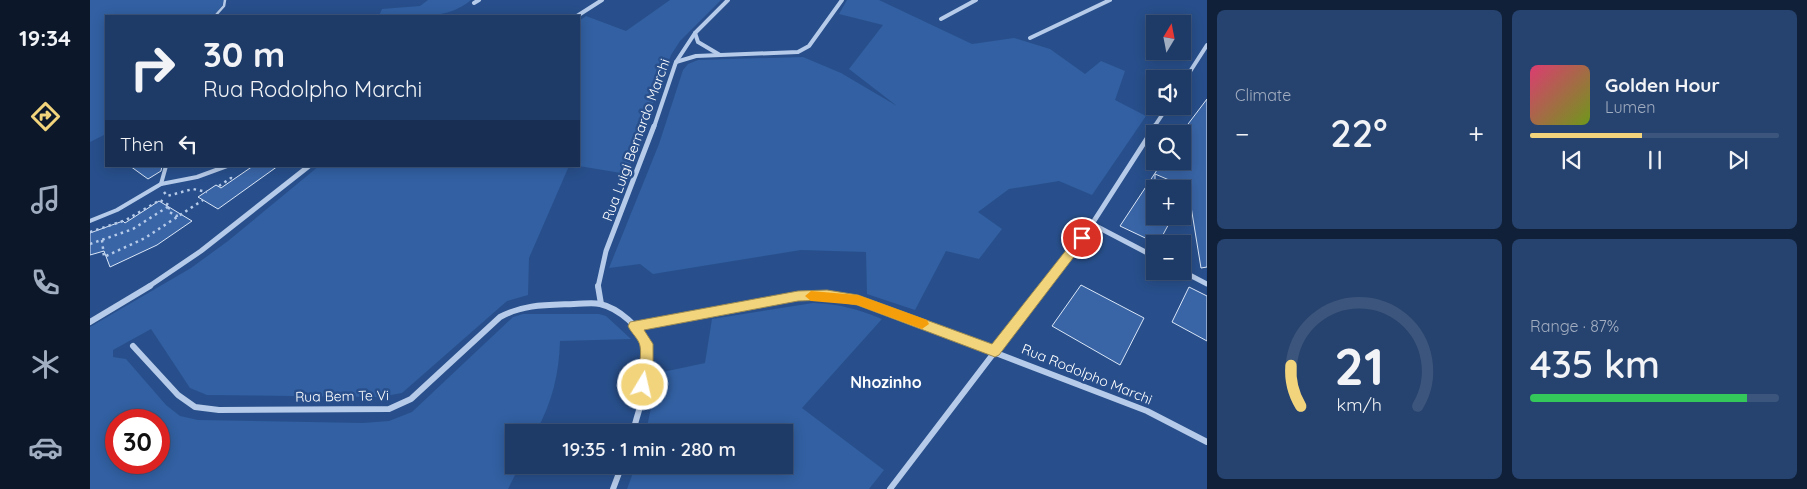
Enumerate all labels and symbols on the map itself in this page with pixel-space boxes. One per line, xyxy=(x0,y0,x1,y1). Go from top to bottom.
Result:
north arrow xyxy=(1146,15,1191,60)
street label: Rua Luigi Bernardo Marchi xyxy=(598,56,674,224)
pin xyxy=(1061,217,1103,259)
street label: Rua Rodolpho Marchi xyxy=(1019,340,1155,408)
position arrow xyxy=(616,358,668,410)
district label: Nhozinho xyxy=(850,372,922,392)
street label: Rua Bem Te Vi xyxy=(295,386,389,406)
speed limit sign: 30 xyxy=(105,409,170,474)

